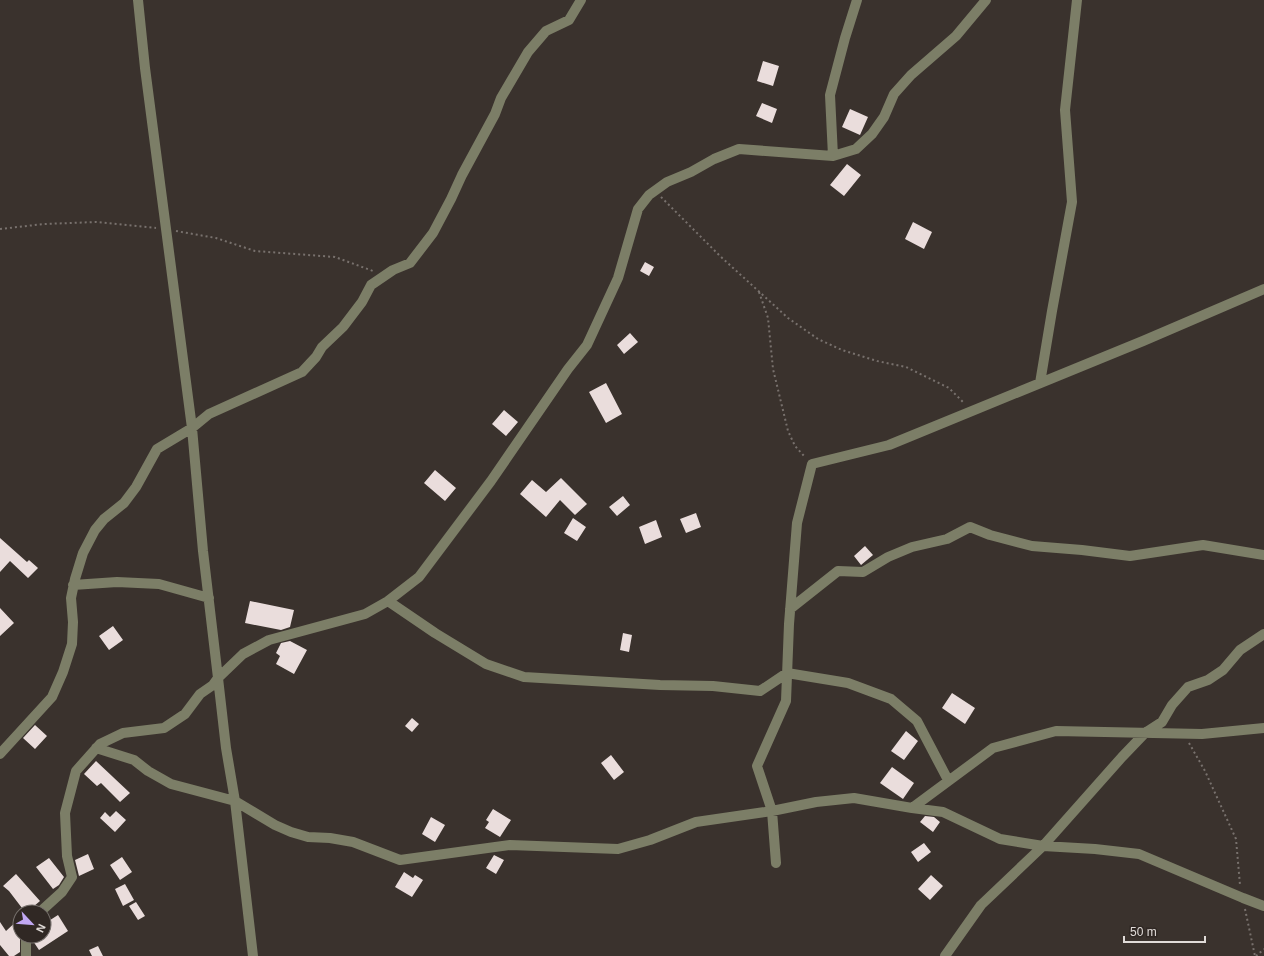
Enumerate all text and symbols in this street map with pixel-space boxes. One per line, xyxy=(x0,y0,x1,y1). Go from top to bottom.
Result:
north arrow xyxy=(12,904,52,944)
scale bar xyxy=(1124,918,1205,944)
text: N xyxy=(34,922,48,935)
text: 50 m xyxy=(1130,925,1157,939)

